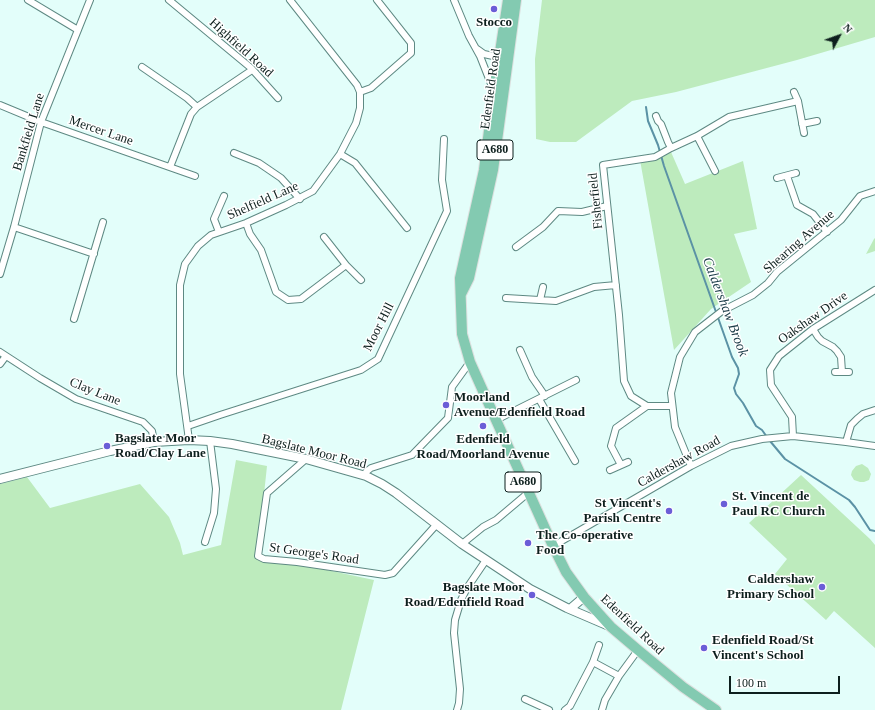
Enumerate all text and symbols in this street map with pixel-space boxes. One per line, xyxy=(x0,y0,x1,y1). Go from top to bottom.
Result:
marker: Stocco xyxy=(489,4,499,14)
street label: Highfield Road xyxy=(206,15,276,81)
place label: Stocco xyxy=(476,15,512,31)
north arrow xyxy=(819,16,859,56)
text: N xyxy=(841,21,855,35)
street label: Edenfield Road xyxy=(478,48,504,130)
street label: Bankfield Lane xyxy=(10,91,48,173)
street label: Mercer Lane xyxy=(67,113,135,149)
road number: A680 xyxy=(477,140,513,160)
street label: Fisherfield xyxy=(585,172,607,230)
street label: Shelfield Lane xyxy=(225,178,301,224)
street label: Shearing Avenue xyxy=(760,207,838,277)
water label: Caldershaw Brook xyxy=(698,255,752,359)
street label: Oakshaw Drive xyxy=(775,288,851,348)
street label: Moor Hill xyxy=(360,300,398,354)
street label: Clay Lane xyxy=(67,375,123,409)
place label: Moorland Avenue/Edenfield Road xyxy=(454,390,585,421)
marker: Moorland Avenue/Edenfield Road xyxy=(441,400,451,410)
marker: Edenfield Road/Moorland Avenue xyxy=(478,421,488,431)
place label: Bagslate Moor Road/Clay Lane xyxy=(115,431,206,462)
street label: Bagslate Moor Road xyxy=(260,431,368,473)
place label: Edenfield Road/Moorland Avenue xyxy=(416,432,550,463)
street label: Caldershaw Road xyxy=(635,433,723,491)
marker: Bagslate Moor Road/Clay Lane xyxy=(102,441,112,451)
road number: A680 xyxy=(505,472,541,492)
place label: St. Vincent de Paul RC Church xyxy=(732,489,825,520)
place label: St Vincent's Parish Centre xyxy=(584,496,661,527)
marker: St. Vincent de Paul RC Church xyxy=(719,499,729,509)
marker: St Vincent's Parish Centre xyxy=(664,506,674,516)
place label: The Co-operative Food xyxy=(536,528,633,559)
marker: The Co-operative Food xyxy=(523,538,533,548)
street label: St George's Road xyxy=(268,540,360,568)
place label: Caldershaw Primary School xyxy=(727,572,814,603)
place label: Bagslate Moor Road/Edenfield Road xyxy=(404,580,524,611)
marker: Caldershaw Primary School xyxy=(817,582,827,592)
marker: Bagslate Moor Road/Edenfield Road xyxy=(527,590,537,600)
street label: Edenfield Road xyxy=(597,592,667,658)
place label: Edenfield Road/St Vincent's School xyxy=(712,633,813,664)
marker: Edenfield Road/St Vincent's School xyxy=(699,643,709,653)
scale bar xyxy=(731,668,842,694)
text: 100 m xyxy=(736,676,766,690)

